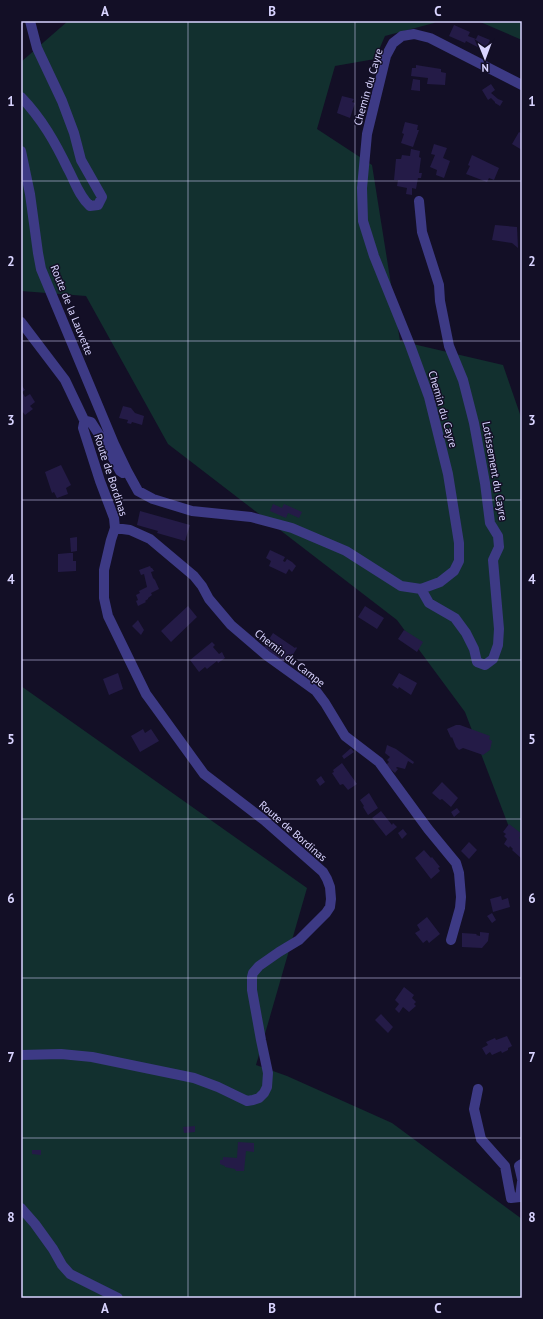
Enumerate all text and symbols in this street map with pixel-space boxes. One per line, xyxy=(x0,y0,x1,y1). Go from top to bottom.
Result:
text: A xyxy=(101,3,109,20)
text: B xyxy=(268,3,276,20)
text: C xyxy=(434,3,442,20)
north arrow xyxy=(465,38,505,78)
street label: Chemin du Cayre xyxy=(350,46,386,127)
text: N xyxy=(481,61,489,75)
text: 1 xyxy=(7,93,15,110)
text: 1 xyxy=(528,93,536,110)
text: 2 xyxy=(7,253,15,270)
text: 2 xyxy=(528,253,536,270)
street label: Route de la Lauvette xyxy=(47,263,97,358)
street label: Chemin du Cayre xyxy=(425,369,461,450)
text: 3 xyxy=(7,412,15,429)
text: 3 xyxy=(528,412,536,429)
street label: Lotissement du Cayre xyxy=(479,420,511,522)
street label: Route de Bordinas xyxy=(91,432,131,518)
text: 4 xyxy=(7,571,15,588)
text: 4 xyxy=(528,571,536,588)
street label: Chemin du Campe xyxy=(252,626,328,690)
text: 5 xyxy=(7,731,15,748)
text: 5 xyxy=(528,731,536,748)
street label: Route de Bordinas xyxy=(256,798,330,865)
text: 6 xyxy=(7,890,15,907)
text: 6 xyxy=(528,890,536,907)
text: 7 xyxy=(7,1049,15,1066)
text: 7 xyxy=(528,1049,536,1066)
text: 8 xyxy=(7,1209,15,1226)
text: 8 xyxy=(528,1209,536,1226)
text: A xyxy=(101,1300,109,1317)
text: B xyxy=(268,1300,276,1317)
text: C xyxy=(434,1300,442,1317)

